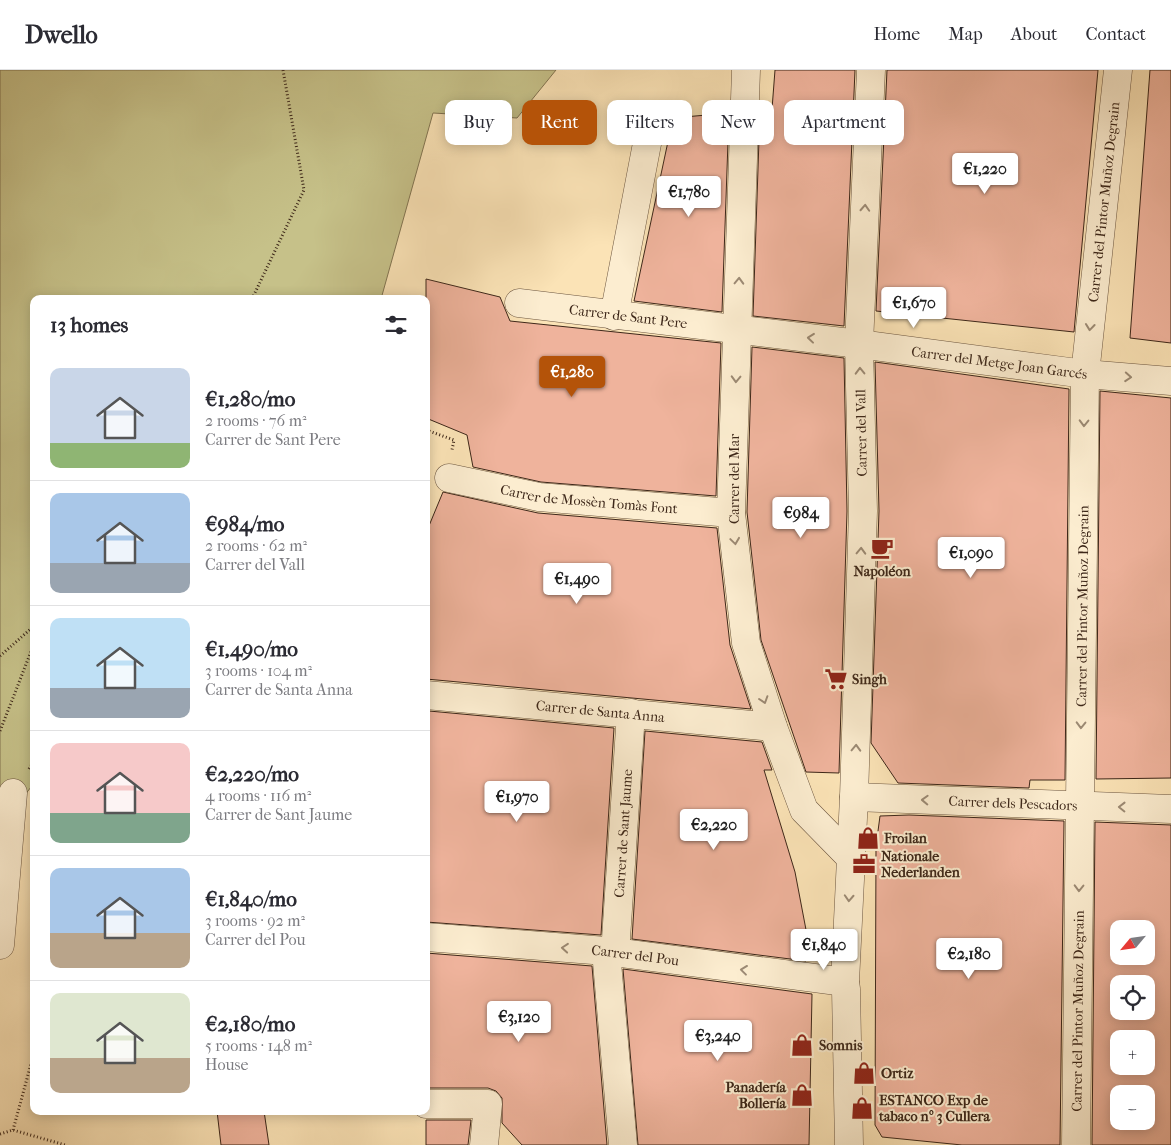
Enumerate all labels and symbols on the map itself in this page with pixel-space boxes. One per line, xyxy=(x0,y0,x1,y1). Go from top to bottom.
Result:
street label: Carrer del Pintor Muñoz Degrain xyxy=(1085,101,1123,303)
pin: €1,220 xyxy=(944,152,1026,195)
pin: €1,780 xyxy=(648,176,730,218)
one-way arrow xyxy=(860,204,871,212)
one-way arrow xyxy=(734,277,745,285)
pin: €1,670 xyxy=(873,286,955,329)
street label: Carrer de Sant Pere xyxy=(568,301,688,332)
one-way arrow xyxy=(1085,324,1096,332)
one-way arrow xyxy=(807,333,815,344)
street label: Carrer del Metge Joan Garcés xyxy=(910,343,1088,383)
pin: €1,280 xyxy=(531,356,613,398)
one-way arrow xyxy=(855,366,865,374)
one-way arrow xyxy=(1124,372,1132,383)
one-way arrow xyxy=(730,375,741,383)
street label: Carrer del Vall xyxy=(852,389,871,477)
one-way arrow xyxy=(1079,420,1089,427)
street label: Carrer del Mar xyxy=(726,434,743,524)
street label: Carrer de Mossèn Tomàs Font xyxy=(499,481,678,518)
pin: €984 xyxy=(771,496,831,539)
street label: Carrer del Pintor Muñoz Degrain xyxy=(1073,505,1092,707)
cafe icon: Napoléon xyxy=(869,535,895,561)
one-way arrow xyxy=(729,536,739,545)
pin: €1,090 xyxy=(930,536,1012,579)
one-way arrow xyxy=(856,546,867,554)
pin: €1,490 xyxy=(536,562,618,605)
place label: Napoléon xyxy=(853,563,911,580)
supermarket icon: Singh xyxy=(823,666,849,692)
place label: Singh xyxy=(852,671,888,688)
one-way arrow xyxy=(759,695,769,703)
street label: Carrer de Santa Anna xyxy=(535,697,666,726)
one-way arrow xyxy=(1076,722,1086,730)
one-way arrow xyxy=(850,744,861,752)
street label: Carrer de Sant Jaume xyxy=(611,768,636,898)
pin: €1,970 xyxy=(476,780,558,823)
street label: Carrer dels Pescadors xyxy=(948,793,1078,814)
one-way arrow xyxy=(921,794,929,805)
one-way arrow xyxy=(1118,802,1126,813)
pin: €2,220 xyxy=(673,808,755,851)
shop icon: Froilan xyxy=(855,825,881,851)
place label: Froilan xyxy=(883,830,928,847)
place label: Nationale Nederlanden xyxy=(881,848,961,881)
office icon: Nationale Nederlanden xyxy=(851,851,877,877)
one-way arrow xyxy=(1074,884,1084,892)
one-way arrow xyxy=(843,894,854,902)
street label: Carrer del Pintor Muñoz Degrain xyxy=(1068,910,1088,1112)
north arrow xyxy=(1110,920,1155,965)
pin: €1,840 xyxy=(783,928,865,971)
pin: €2,180 xyxy=(928,938,1010,980)
street label: Carrer del Pou xyxy=(591,942,680,969)
one-way arrow xyxy=(561,943,569,954)
one-way arrow xyxy=(740,965,748,976)
pin: €3,120 xyxy=(478,1000,560,1043)
pin: €3,240 xyxy=(677,1020,759,1062)
shop icon: Somnis xyxy=(789,1032,815,1058)
place label: Somnis xyxy=(819,1037,863,1054)
shop icon: Ortiz xyxy=(851,1060,877,1086)
place label: Ortiz xyxy=(881,1065,914,1082)
place label: Panadería Bollería xyxy=(726,1079,787,1112)
shop icon: Panadería Bollería xyxy=(789,1082,815,1108)
place label: ESTANCO Exp de tabaco nº 3 Cullera xyxy=(878,1092,990,1125)
shop icon: ESTANCO Exp de tabaco nº 3 Cullera xyxy=(849,1095,875,1121)

